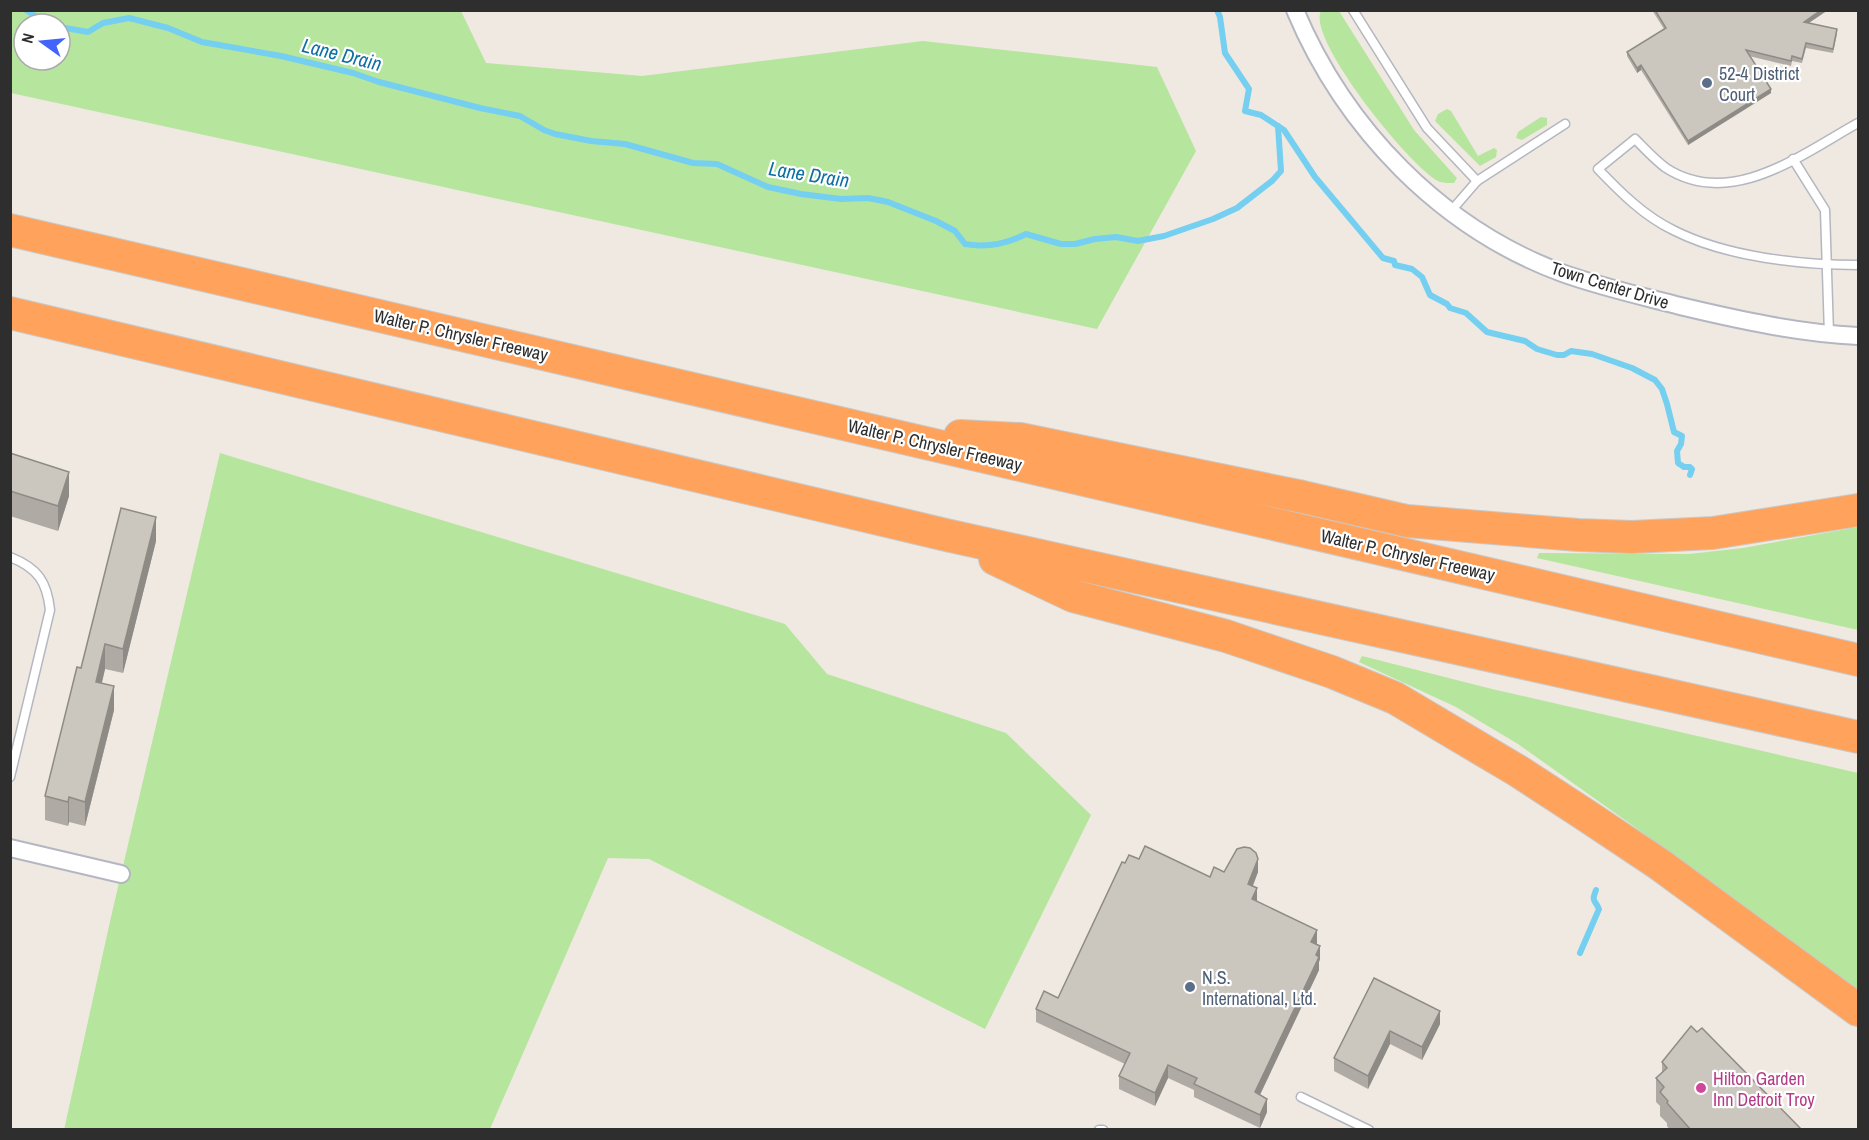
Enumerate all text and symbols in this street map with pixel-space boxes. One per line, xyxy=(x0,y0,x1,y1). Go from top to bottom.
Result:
north arrow xyxy=(12,12,72,72)
text: N xyxy=(16,31,39,46)
water label: Lane Drain xyxy=(299,31,385,77)
place label: 52-4 District Court xyxy=(1719,61,1799,107)
marker: 52-4 District Court xyxy=(1700,76,1714,90)
water label: Lane Drain xyxy=(767,154,851,194)
street label: Town Center Drive xyxy=(1548,255,1672,315)
street label: Walter P. Chrysler Freeway xyxy=(371,303,551,367)
street label: Walter P. Chrysler Freeway xyxy=(845,413,1025,477)
street label: Walter P. Chrysler Freeway xyxy=(1318,523,1498,587)
place label: N.S. International, Ltd. xyxy=(1202,965,1317,1011)
marker: N.S. International, Ltd. xyxy=(1183,980,1197,994)
place label: Hilton Garden Inn Detroit Troy xyxy=(1713,1066,1815,1112)
marker: Hilton Garden Inn Detroit Troy xyxy=(1694,1081,1708,1095)

